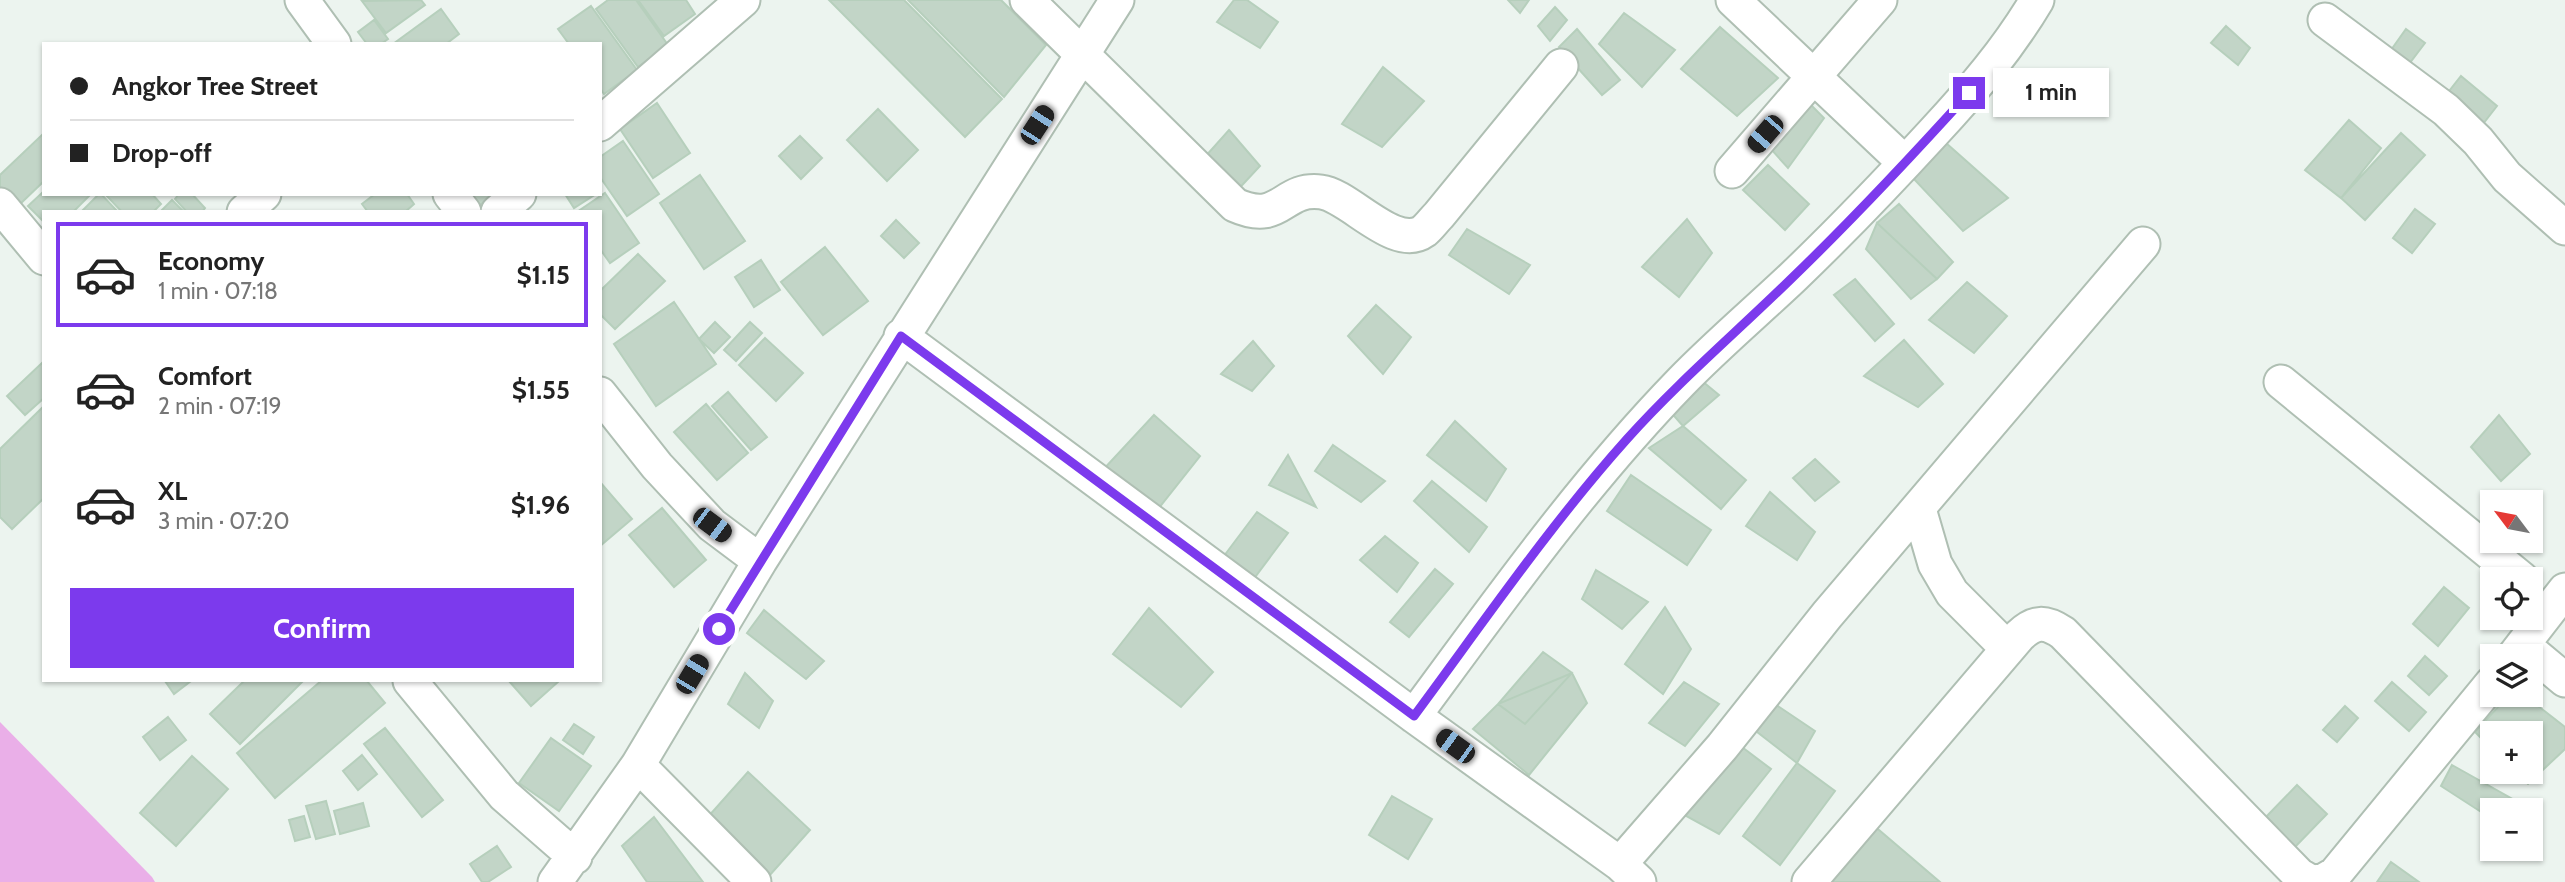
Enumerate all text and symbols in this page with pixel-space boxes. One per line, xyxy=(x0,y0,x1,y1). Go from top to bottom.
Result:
callout: 1 min xyxy=(1994,68,2109,118)
text: Angkor Tree Street xyxy=(112,70,318,102)
route end xyxy=(1953,77,1985,109)
text: 1 min xyxy=(2025,78,2077,106)
car xyxy=(1017,102,1058,148)
car xyxy=(1744,111,1787,157)
text: Drop-off xyxy=(112,137,212,169)
icon: car xyxy=(74,243,137,306)
text: Economy xyxy=(158,245,264,277)
text: $1.15 xyxy=(516,259,570,291)
text: 1 min · 07:18 xyxy=(158,277,278,305)
icon: car xyxy=(74,358,137,421)
text: Comfort xyxy=(158,360,252,392)
text: $1.55 xyxy=(512,374,570,406)
text: 2 min · 07:19 xyxy=(158,392,282,420)
icon: car xyxy=(74,473,137,536)
text: XL xyxy=(158,475,187,507)
text: $1.96 xyxy=(511,489,570,521)
north arrow xyxy=(2480,490,2543,553)
map controls xyxy=(2480,490,2543,861)
car xyxy=(689,504,736,546)
text: 3 min · 07:20 xyxy=(158,507,290,535)
button: locate xyxy=(2480,567,2543,630)
button: Confirm xyxy=(70,588,574,668)
route start xyxy=(703,613,735,645)
button: layers xyxy=(2480,644,2543,707)
car xyxy=(673,651,712,697)
button: + xyxy=(2480,721,2543,784)
car xyxy=(1432,725,1479,767)
button: − xyxy=(2480,798,2543,861)

